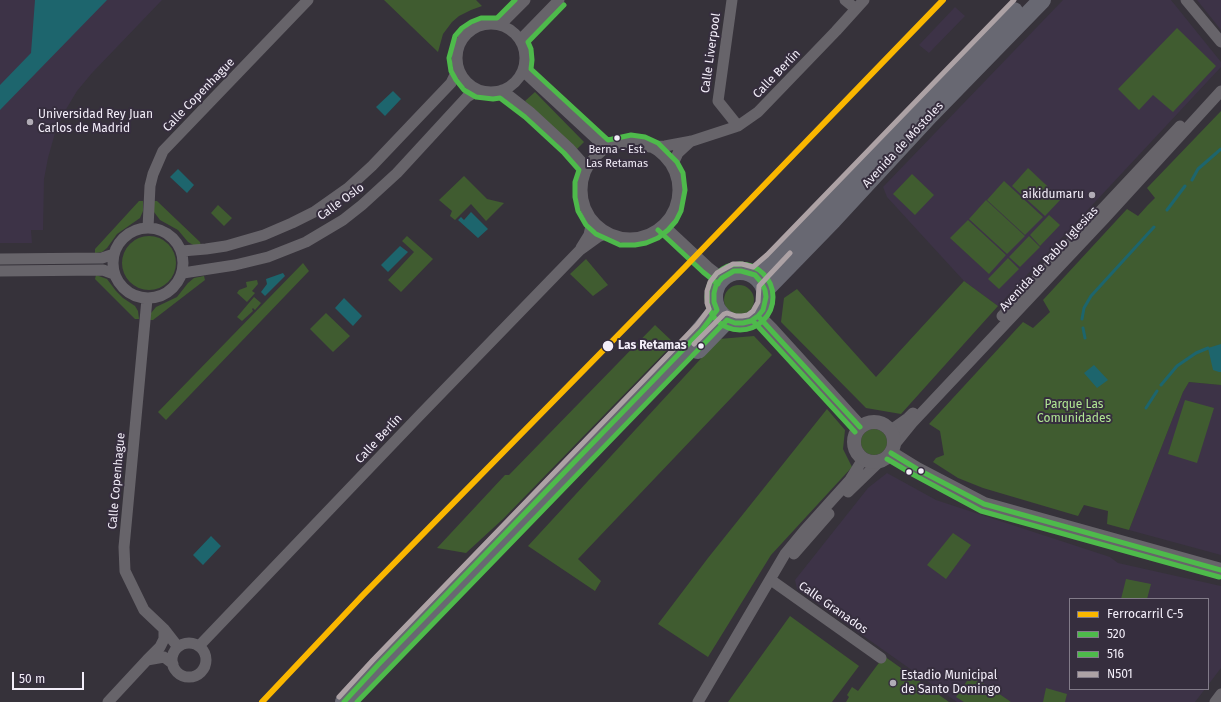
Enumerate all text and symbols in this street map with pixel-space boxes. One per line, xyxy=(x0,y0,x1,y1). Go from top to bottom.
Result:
street label: Calle Liverpool xyxy=(698,12,724,94)
street label: Calle Berlín xyxy=(750,47,804,101)
street label: Calle Copenhague xyxy=(160,55,238,135)
street label: Avenida de Móstoles xyxy=(859,99,947,191)
place label: Universidad Rey Juan Carlos de Madrid xyxy=(38,108,153,136)
marker: Universidad Rey Juan Carlos de Madrid xyxy=(25,117,35,127)
marker: Berna - Est. Las Retamas xyxy=(612,133,622,143)
place label: Berna - Est. Las Retamas xyxy=(586,143,648,169)
street label: Calle Oslo xyxy=(315,180,367,224)
place label: aikidumaru xyxy=(1022,188,1084,202)
marker: aikidumaru xyxy=(1087,190,1097,200)
street label: Avenida de Pablo Iglesias xyxy=(997,204,1101,314)
marker: Las Retamas xyxy=(601,339,615,353)
place label: Las Retamas xyxy=(618,339,686,353)
unlabelled marker xyxy=(696,341,706,351)
park label: Parque Las Comunidades xyxy=(1037,398,1111,426)
street label: Calle Berlín xyxy=(353,411,405,467)
street label: Calle Copenhague xyxy=(106,432,128,530)
unlabelled marker xyxy=(916,466,926,476)
unlabelled marker xyxy=(904,467,914,477)
street label: Calle Granados xyxy=(796,579,870,637)
legend xyxy=(1069,598,1209,690)
text: Ferrocarril C-5 xyxy=(1107,607,1183,621)
text: 520 xyxy=(1107,627,1126,641)
text: 516 xyxy=(1107,647,1124,661)
scale bar xyxy=(14,664,86,690)
text: N501 xyxy=(1107,667,1133,681)
place label: Estadio Municipal de Santo Domingo xyxy=(901,669,1001,697)
text: 50 m xyxy=(19,672,45,686)
marker: Estadio Municipal de Santo Domingo xyxy=(888,678,898,688)

